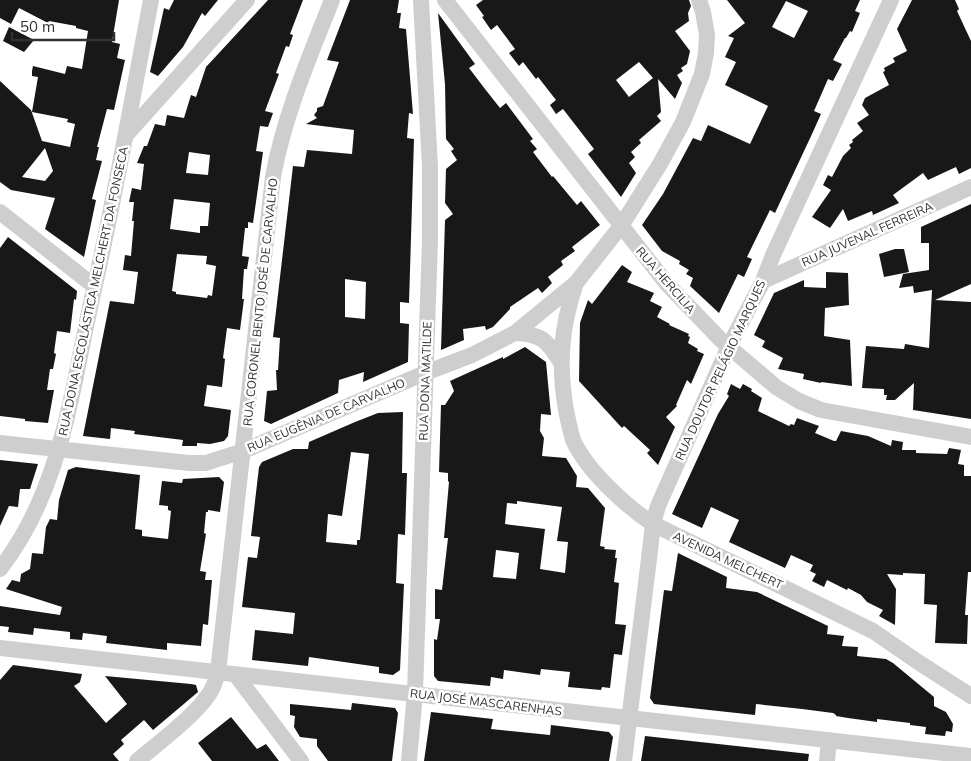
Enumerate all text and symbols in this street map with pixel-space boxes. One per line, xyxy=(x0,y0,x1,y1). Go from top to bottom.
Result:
scale bar xyxy=(12,10,115,42)
text: 50 m xyxy=(20,17,55,36)
street label: RUA DONA ESCOLÁSTICA MELCHERT DA FONSECA xyxy=(55,145,131,437)
street label: RUA CORONEL BENTO JOSÉ DE CARVALHO xyxy=(240,177,280,427)
street label: RUA JUVENAL FERREIRA xyxy=(799,198,935,270)
street label: RUA HERCILIA xyxy=(633,244,699,316)
street label: RUA DOUTOR PELÁGIO MARQUES xyxy=(672,277,768,463)
street label: RUA DONA MATILDE xyxy=(415,321,435,441)
street label: RUA EUGÊNIA DE CARVALHO xyxy=(245,375,407,455)
street label: AVENIDA MELCHERT xyxy=(671,528,786,592)
street label: RUA JOSÉ MASCARENHAS xyxy=(409,685,563,719)

